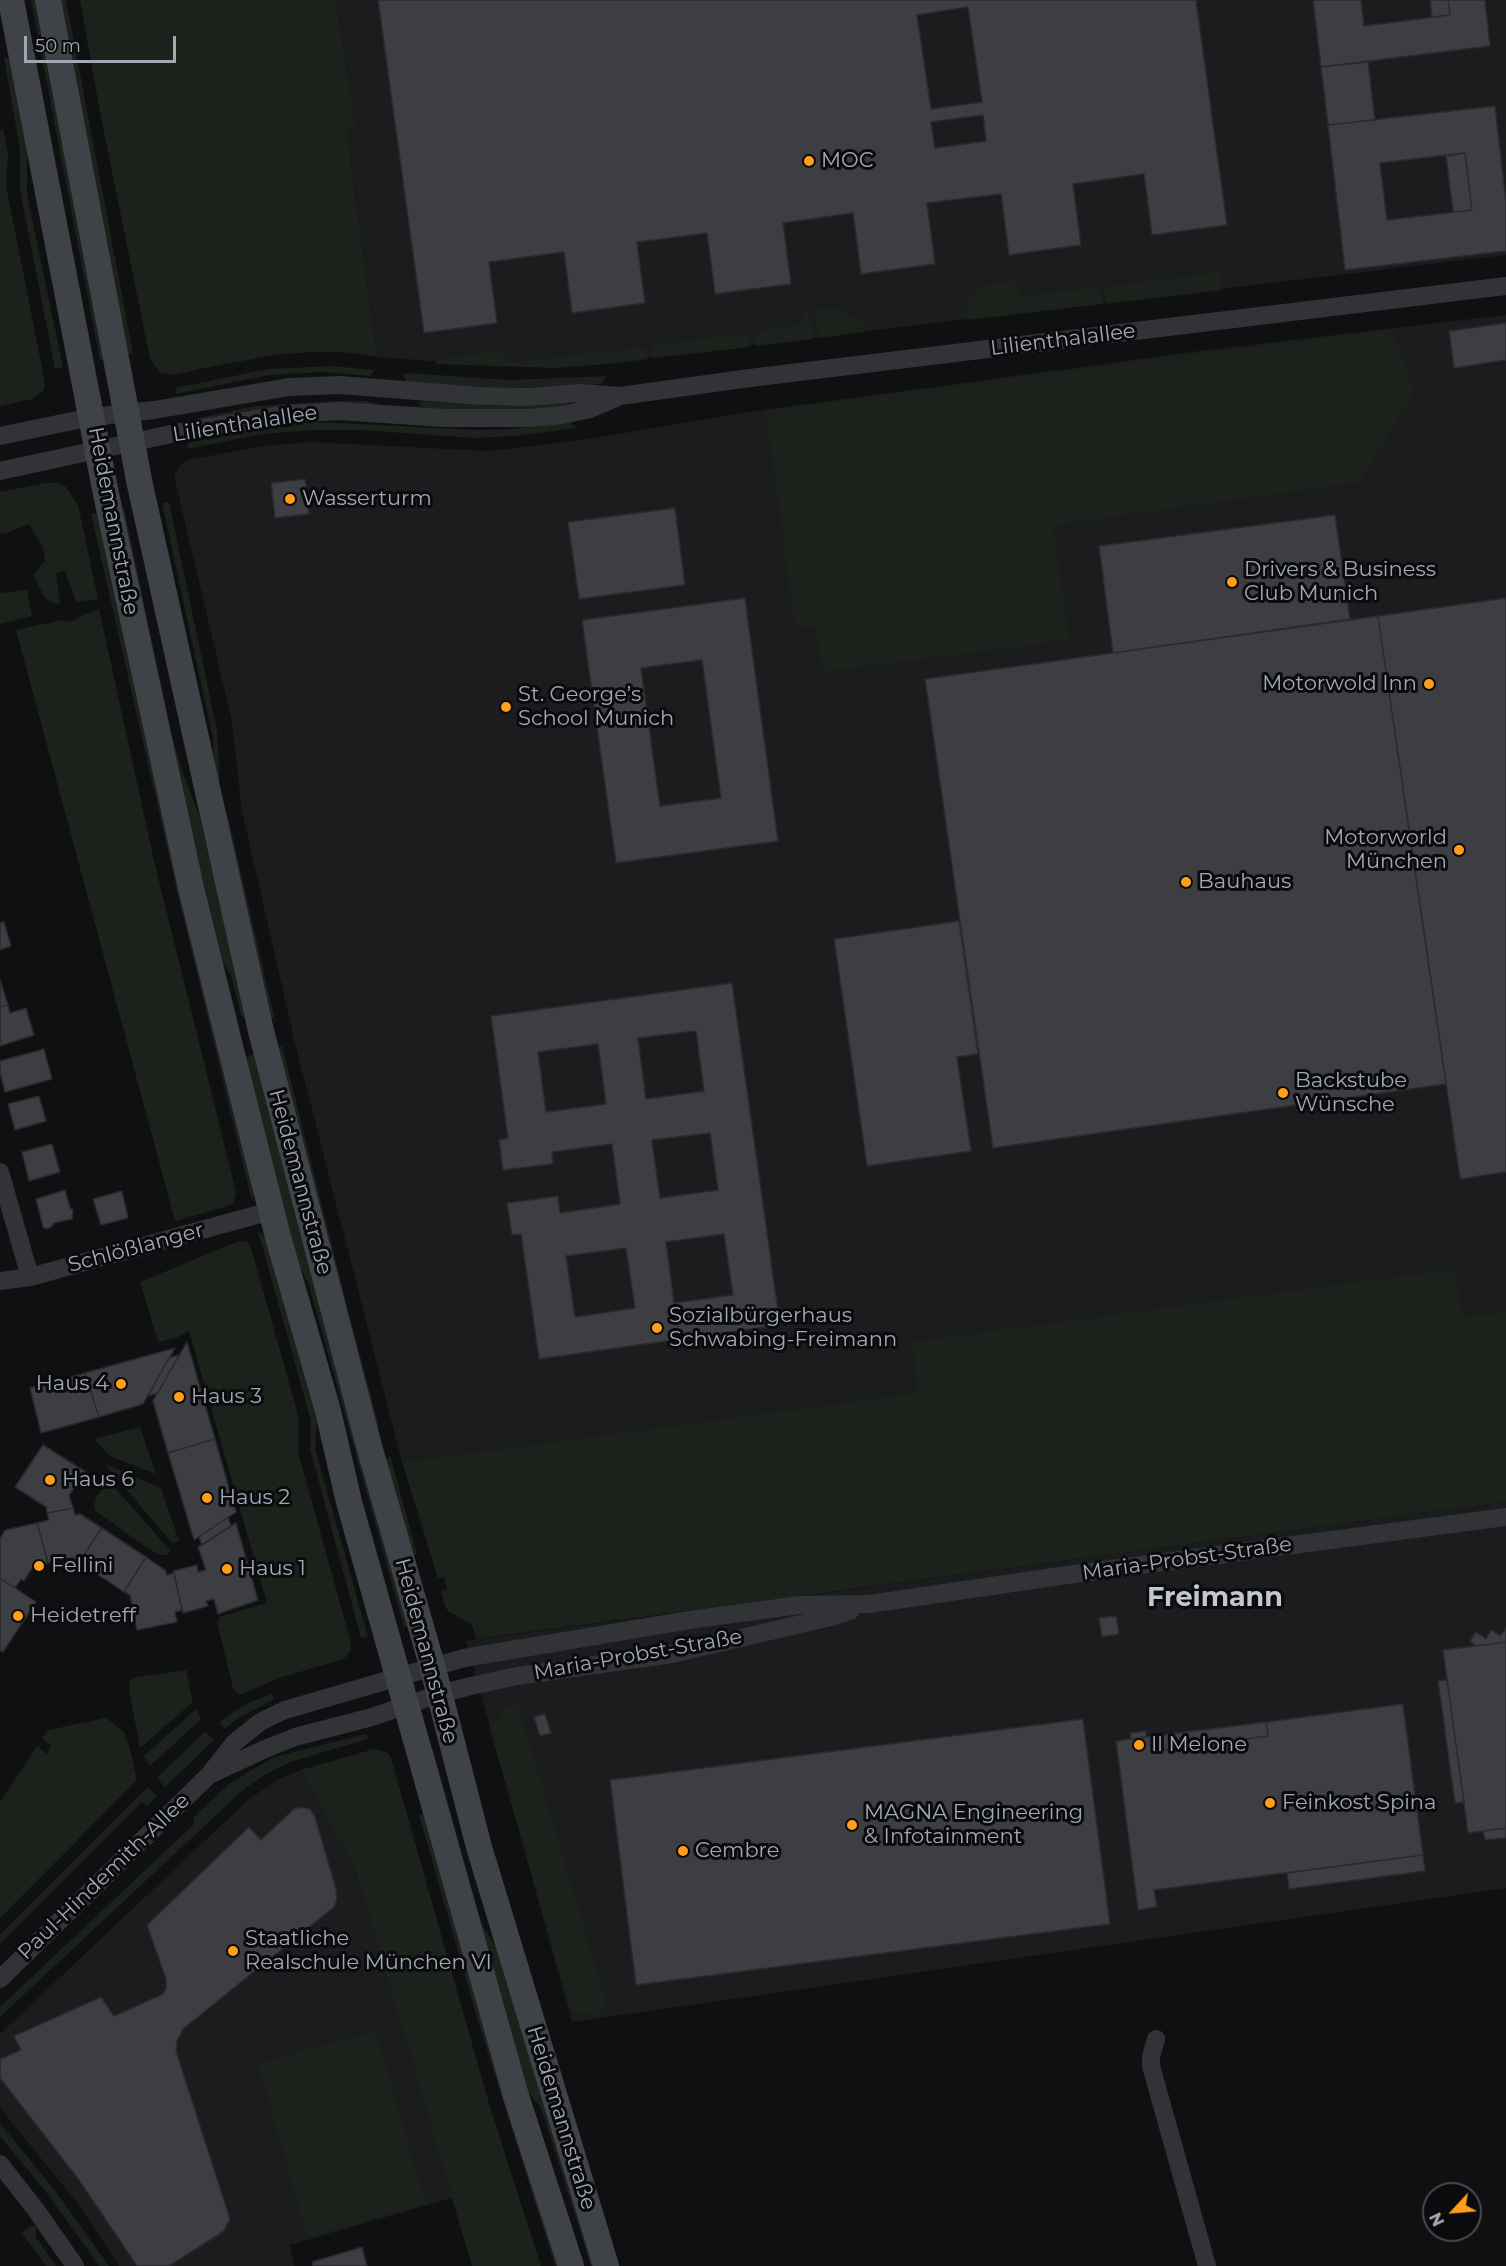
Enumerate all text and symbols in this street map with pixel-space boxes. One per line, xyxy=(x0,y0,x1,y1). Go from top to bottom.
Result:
scale bar xyxy=(27,24,178,62)
text: 50 m xyxy=(35,35,81,57)
place label: MOC xyxy=(821,148,874,174)
marker: MOC xyxy=(802,154,816,168)
street label: Lilienthalallee xyxy=(989,319,1137,361)
street label: Lilienthalallee xyxy=(171,400,319,448)
street label: Heidemannstraße xyxy=(82,425,144,617)
place label: Wasserturm xyxy=(302,486,432,512)
marker: Wasserturm xyxy=(283,492,297,506)
place label: Drivers & Business Club Munich xyxy=(1244,557,1436,607)
marker: Drivers & Business Club Munich xyxy=(1225,575,1239,589)
place label: Motorwold Inn xyxy=(1262,671,1417,697)
marker: Motorwold Inn xyxy=(1422,677,1436,691)
place label: St. George’s School Munich xyxy=(518,682,674,732)
marker: St. George’s School Munich xyxy=(499,700,513,714)
place label: Motorworld München xyxy=(1324,825,1447,875)
marker: Motorworld München xyxy=(1452,843,1466,857)
place label: Bauhaus xyxy=(1198,869,1291,895)
marker: Bauhaus xyxy=(1179,875,1193,889)
place label: Backstube Wünsche xyxy=(1295,1068,1407,1118)
marker: Backstube Wünsche xyxy=(1276,1086,1290,1100)
street label: Heidemannstraße xyxy=(263,1087,337,1277)
street label: Schlößlanger xyxy=(65,1218,207,1278)
place label: Sozialbürgerhaus Schwabing-Freimann xyxy=(669,1303,897,1353)
marker: Sozialbürgerhaus Schwabing-Freimann xyxy=(650,1321,664,1335)
place label: Haus 4 xyxy=(36,1371,109,1397)
marker: Haus 4 xyxy=(114,1377,128,1391)
place label: Haus 3 xyxy=(191,1384,262,1410)
marker: Haus 3 xyxy=(172,1390,186,1404)
place label: Haus 6 xyxy=(62,1467,134,1493)
marker: Haus 6 xyxy=(43,1473,57,1487)
place label: Haus 2 xyxy=(219,1485,290,1511)
marker: Haus 2 xyxy=(200,1491,214,1505)
street label: Maria-Probst-Straße xyxy=(1081,1532,1293,1586)
place label: Fellini xyxy=(51,1553,113,1579)
place label: Haus 1 xyxy=(239,1556,306,1582)
street label: Heidemannstraße xyxy=(389,1556,463,1746)
marker: Fellini xyxy=(32,1559,46,1573)
marker: Haus 1 xyxy=(220,1562,234,1576)
district label: Freimann xyxy=(1147,1582,1283,1614)
place label: Heidetreff xyxy=(30,1603,136,1629)
marker: Heidetreff xyxy=(11,1609,25,1623)
street label: Maria-Probst-Straße xyxy=(532,1624,744,1686)
place label: Il Melone xyxy=(1151,1732,1247,1758)
marker: Il Melone xyxy=(1132,1738,1146,1752)
street label: Paul-Hindemith-Allee xyxy=(13,1789,195,1965)
place label: Feinkost Spina xyxy=(1282,1790,1436,1816)
marker: Feinkost Spina xyxy=(1263,1796,1277,1810)
place label: MAGNA Engineering & Infotainment xyxy=(864,1800,1083,1850)
marker: MAGNA Engineering & Infotainment xyxy=(845,1818,859,1832)
place label: Cembre xyxy=(695,1838,779,1864)
marker: Cembre xyxy=(676,1844,690,1858)
place label: Staatliche Realschule München VI xyxy=(245,1926,492,1976)
marker: Staatliche Realschule München VI xyxy=(226,1944,240,1958)
street label: Heidemannstraße xyxy=(521,2023,601,2213)
north arrow xyxy=(1422,2182,1482,2242)
text: N xyxy=(1426,2209,1449,2229)

